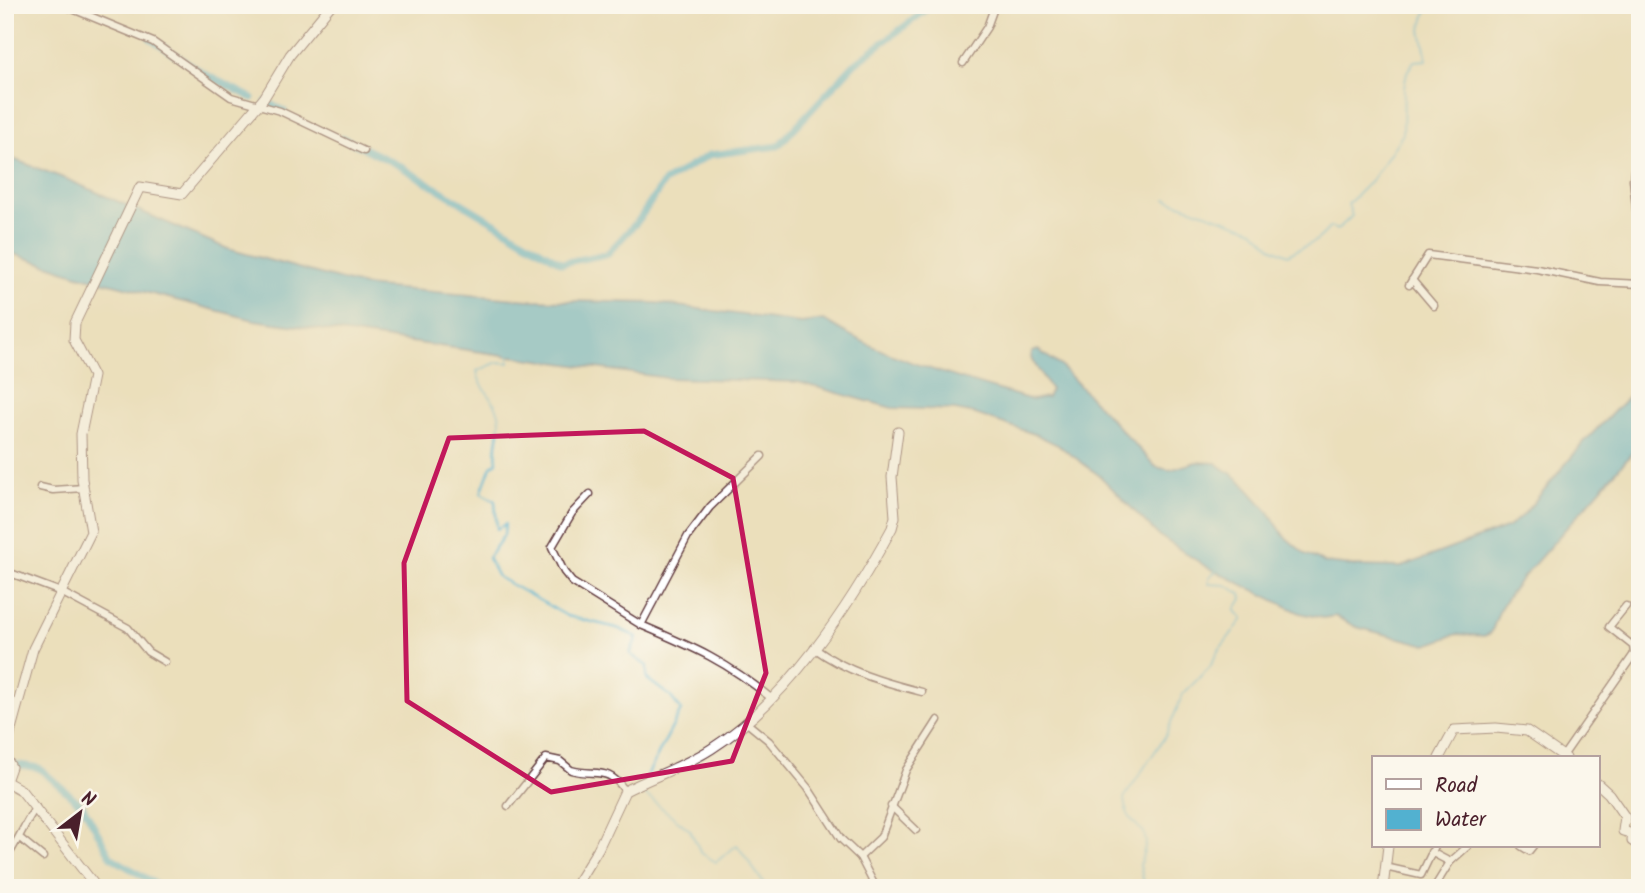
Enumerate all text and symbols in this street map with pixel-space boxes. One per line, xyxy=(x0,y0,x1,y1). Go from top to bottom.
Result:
legend xyxy=(1372,756,1600,848)
text: Road xyxy=(1435,770,1478,803)
north arrow xyxy=(46,778,116,848)
text: N xyxy=(75,784,101,816)
text: Water xyxy=(1435,804,1487,837)

